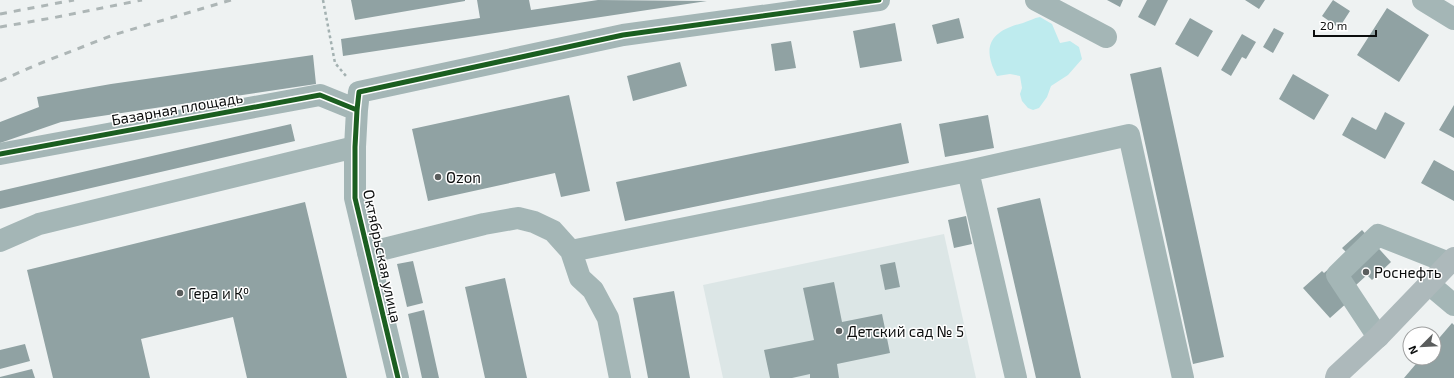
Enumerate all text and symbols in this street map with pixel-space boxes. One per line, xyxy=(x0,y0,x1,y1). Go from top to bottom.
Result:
scale bar xyxy=(1314,12,1376,38)
text: 20 m xyxy=(1320,18,1347,32)
street label: Базарная площадь xyxy=(110,88,244,128)
place label: Ozon xyxy=(446,168,481,186)
marker: Ozon xyxy=(433,172,443,182)
street label: Октябрьская улица xyxy=(359,188,406,324)
place label: Роснефть xyxy=(1374,263,1442,281)
marker: Роснефть xyxy=(1361,267,1371,277)
place label: Гера и К⁰ xyxy=(188,284,249,302)
marker: Гера и К⁰ xyxy=(175,288,185,298)
place label: Детский сад № 5 xyxy=(847,322,964,340)
marker: Детский сад № 5 xyxy=(834,326,844,336)
north arrow xyxy=(1402,326,1442,366)
text: N xyxy=(1405,344,1420,357)

